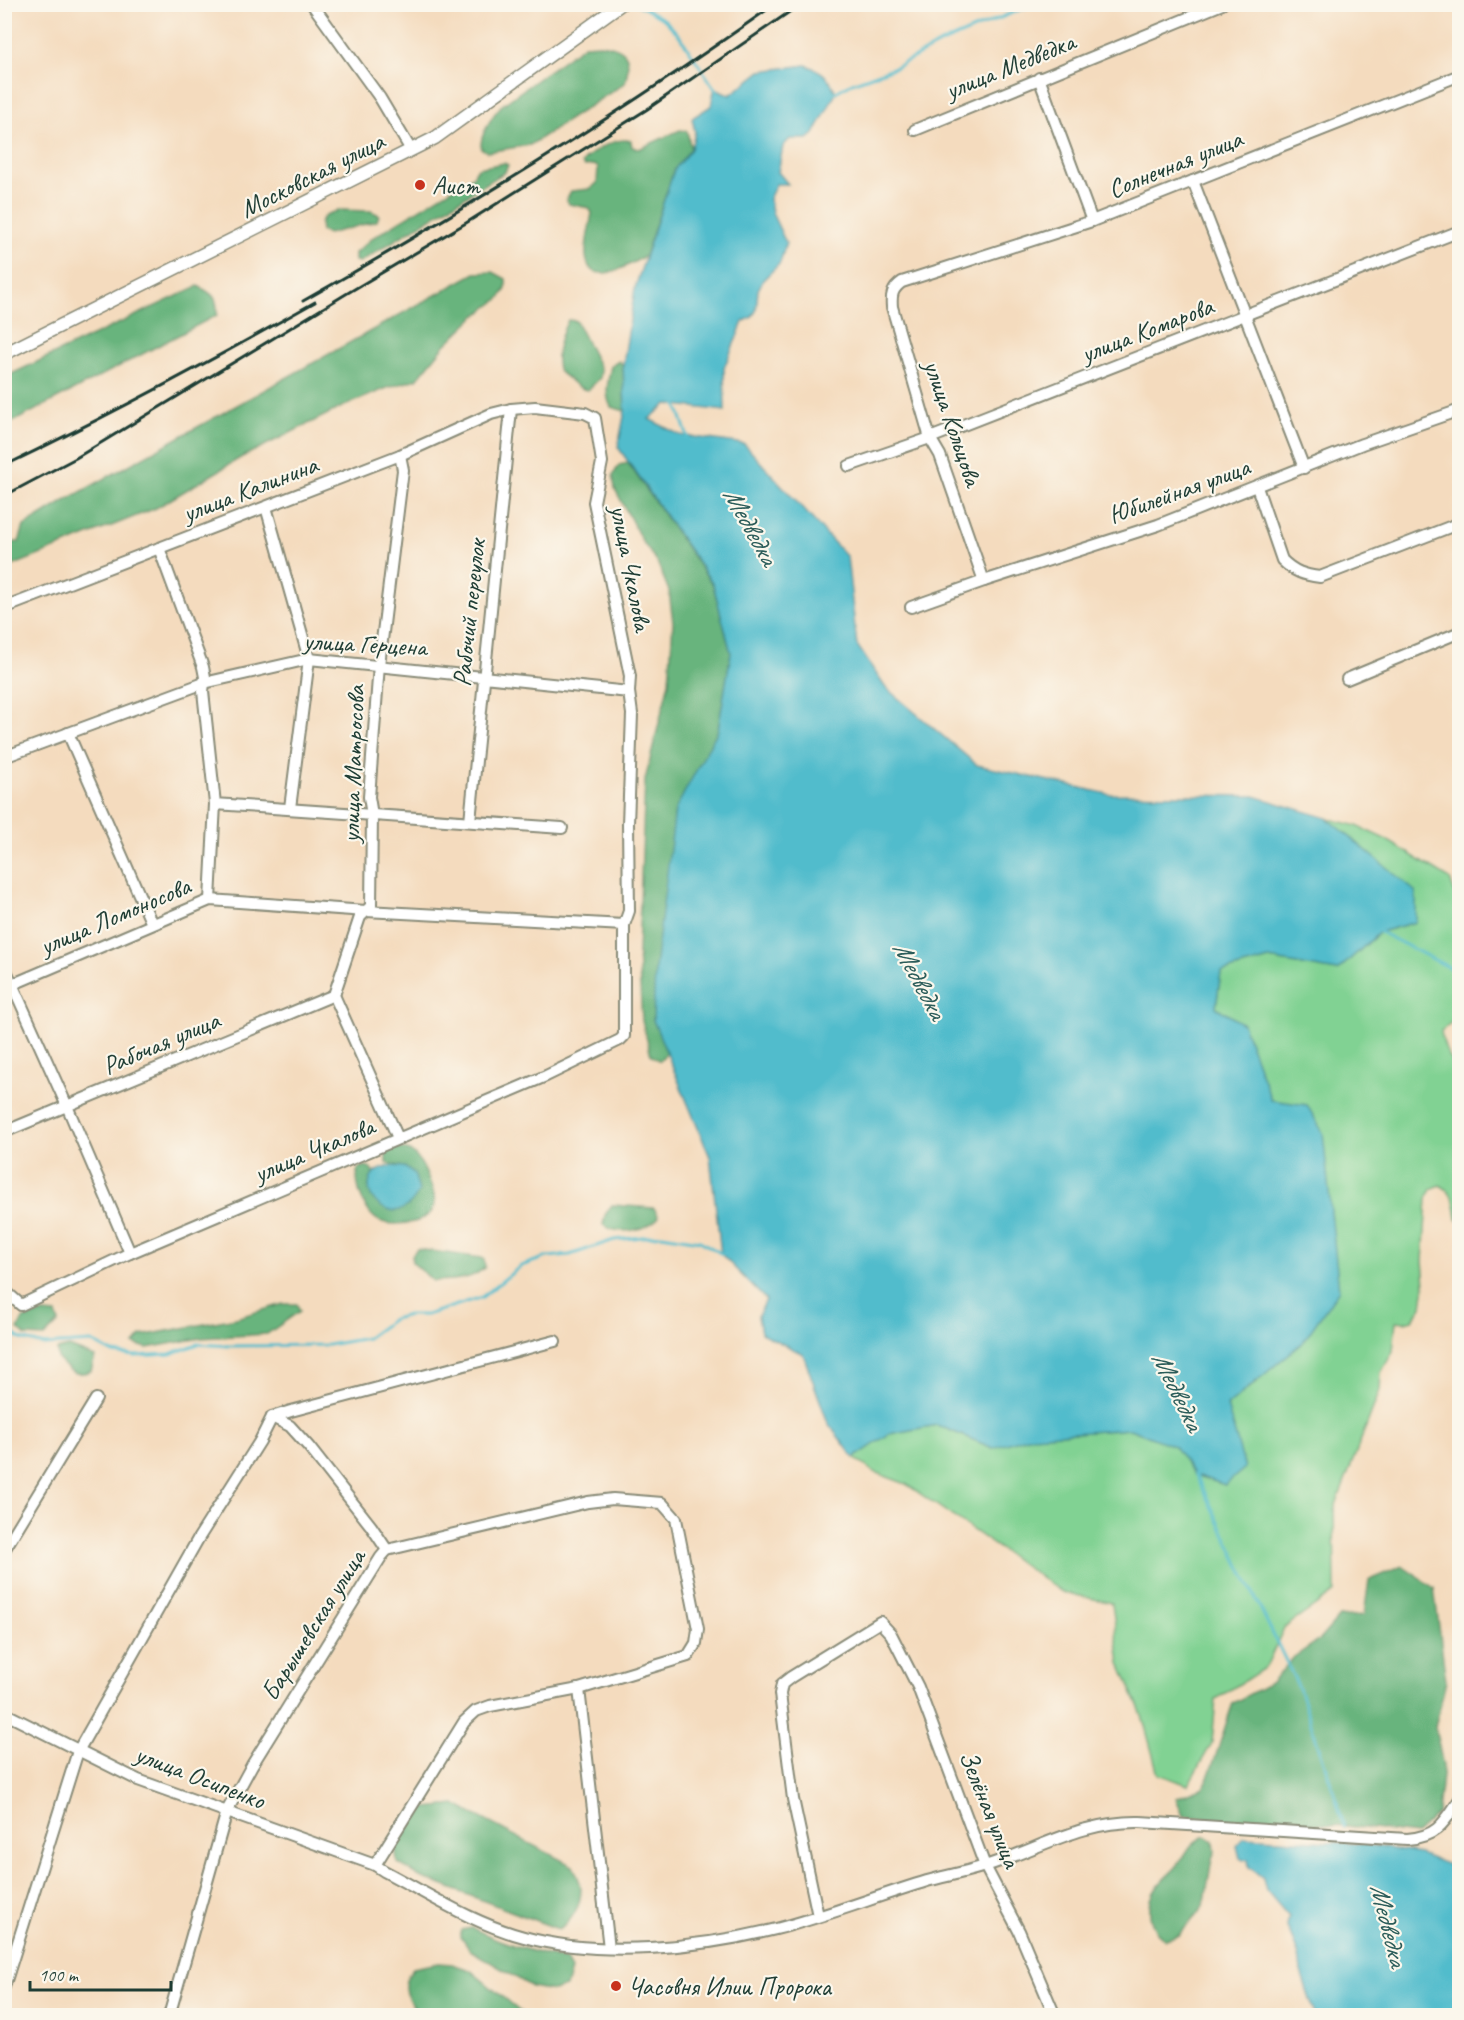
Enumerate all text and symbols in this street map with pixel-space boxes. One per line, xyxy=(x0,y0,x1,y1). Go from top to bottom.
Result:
street label: улица Медведка xyxy=(939,24,1082,108)
street label: Солнечная улица xyxy=(1103,122,1248,206)
street label: Московская улица xyxy=(234,124,391,225)
place label: Аист xyxy=(432,169,482,202)
marker: Аист xyxy=(413,178,427,192)
street label: улица Комарова xyxy=(1074,289,1219,371)
street label: улица Кольцова xyxy=(915,354,991,493)
street label: улица Калинина xyxy=(176,448,324,531)
street label: Юбилейная улица xyxy=(1104,450,1255,532)
water label: Медведка xyxy=(716,481,788,573)
street label: улица Чкалова xyxy=(602,500,660,636)
street label: Рабочий переулок xyxy=(445,536,493,688)
street label: улица Герцена xyxy=(301,624,430,664)
street label: улица Матросова xyxy=(334,683,372,845)
street label: улица Ломоносова xyxy=(33,869,197,963)
water label: Медведка xyxy=(885,935,956,1027)
street label: Рабочая улица xyxy=(97,1003,226,1082)
street label: улица Чкалова xyxy=(247,1109,381,1191)
water label: Медведка xyxy=(1144,1346,1213,1439)
street label: Барышевская улица xyxy=(253,1541,374,1707)
street label: улица Осипенко xyxy=(129,1736,271,1817)
street label: Зелёная улица xyxy=(952,1746,1029,1874)
water label: Медведка xyxy=(1362,1880,1416,1973)
scale bar xyxy=(30,1954,171,1992)
text: 100 m xyxy=(39,1964,80,1986)
place label: Часовня Илии Пророка xyxy=(628,1970,832,2003)
marker: Часовня Илии Пророка xyxy=(609,1979,623,1993)

